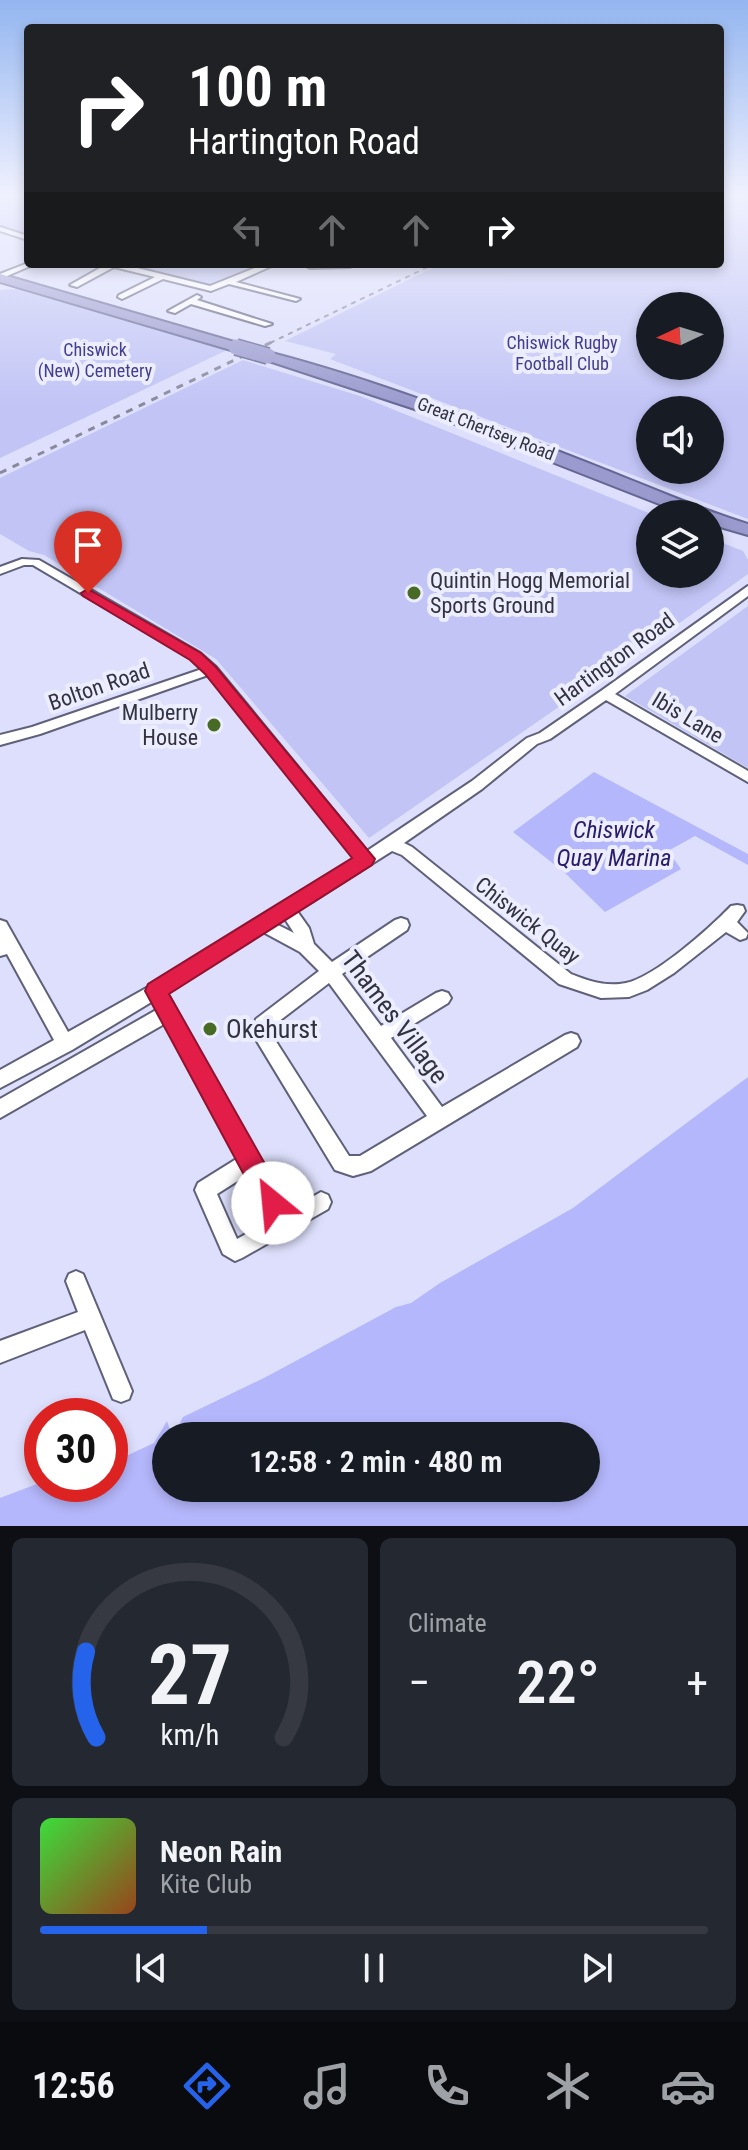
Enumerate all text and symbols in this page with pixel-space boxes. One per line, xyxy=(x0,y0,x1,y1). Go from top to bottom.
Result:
text: 100 m xyxy=(188,54,327,120)
icon: right xyxy=(56,56,160,160)
text: Hartington Road xyxy=(188,121,420,163)
icon: left xyxy=(226,208,270,252)
icon: ahead xyxy=(310,208,354,252)
icon: ahead xyxy=(394,208,438,252)
icon: right xyxy=(478,208,522,252)
north arrow xyxy=(636,292,724,380)
map controls xyxy=(636,292,724,588)
park label: Chiswick Rugby Football Club xyxy=(506,332,618,374)
park label: Chiswick (New) Cemetery xyxy=(38,339,153,382)
street label: Great Chertsey Road xyxy=(415,393,558,464)
button: sound xyxy=(636,396,724,484)
button: layers xyxy=(636,500,724,588)
pin xyxy=(54,511,122,593)
icon: arrive xyxy=(66,523,110,567)
place label: Quintin Hogg Memorial Sports Ground xyxy=(430,568,630,618)
marker: Quintin Hogg Memorial Sports Ground xyxy=(405,584,423,602)
street label: Hartington Road xyxy=(550,608,679,711)
street label: Bolton Road xyxy=(45,658,153,715)
street label: Ibis Lane xyxy=(648,687,728,748)
place label: Mulberry House xyxy=(122,700,198,750)
marker: Mulberry House xyxy=(205,716,223,734)
water label: Chiswick Quay Marina xyxy=(557,816,671,872)
street label: Chiswick Quay xyxy=(470,872,585,969)
street label: Thames Village xyxy=(335,945,455,1089)
place label: Okehurst xyxy=(226,1014,318,1044)
marker: Okehurst xyxy=(201,1020,219,1038)
position arrow xyxy=(231,1161,315,1245)
speed limit sign: 30 xyxy=(24,1398,128,1502)
text: 12:58 · 2 min · 480 m xyxy=(249,1444,503,1479)
text: Climate xyxy=(408,1608,487,1638)
text: 27 xyxy=(148,1627,232,1724)
text: 22° xyxy=(516,1647,600,1718)
text: − xyxy=(408,1657,430,1709)
text: + xyxy=(686,1657,708,1709)
text: km/h xyxy=(161,1718,219,1752)
text: Neon Rain xyxy=(160,1834,282,1869)
text: Kite Club xyxy=(160,1869,252,1899)
icon: previous xyxy=(129,1946,173,1990)
icon: pause xyxy=(352,1946,396,1990)
icon: next xyxy=(575,1946,619,1990)
icon: directions xyxy=(179,2058,235,2114)
icon: music xyxy=(299,2058,355,2114)
icon: phone xyxy=(419,2058,475,2114)
icon: climate xyxy=(540,2058,596,2114)
icon: car xyxy=(660,2058,716,2114)
text: 12:56 xyxy=(32,2065,115,2107)

